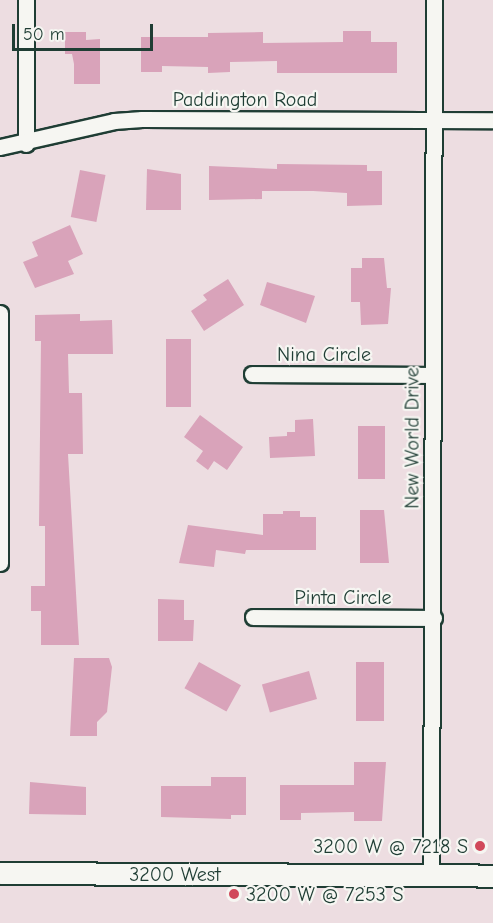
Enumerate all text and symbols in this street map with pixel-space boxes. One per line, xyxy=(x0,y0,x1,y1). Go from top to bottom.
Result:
scale bar xyxy=(15,12,156,50)
text: 50 m xyxy=(23,24,65,45)
street label: Paddington Road xyxy=(173,87,317,111)
street label: Nina Circle xyxy=(277,342,371,366)
street label: New World Drive xyxy=(400,367,424,509)
street label: Pinta Circle xyxy=(294,585,392,609)
place label: 3200 W @ 7218 S xyxy=(313,834,468,858)
marker: 3200 W @ 7218 S xyxy=(473,839,487,853)
street label: 3200 West xyxy=(129,862,221,886)
place label: 3200 W @ 7253 S xyxy=(246,882,404,906)
marker: 3200 W @ 7253 S xyxy=(227,887,241,901)

